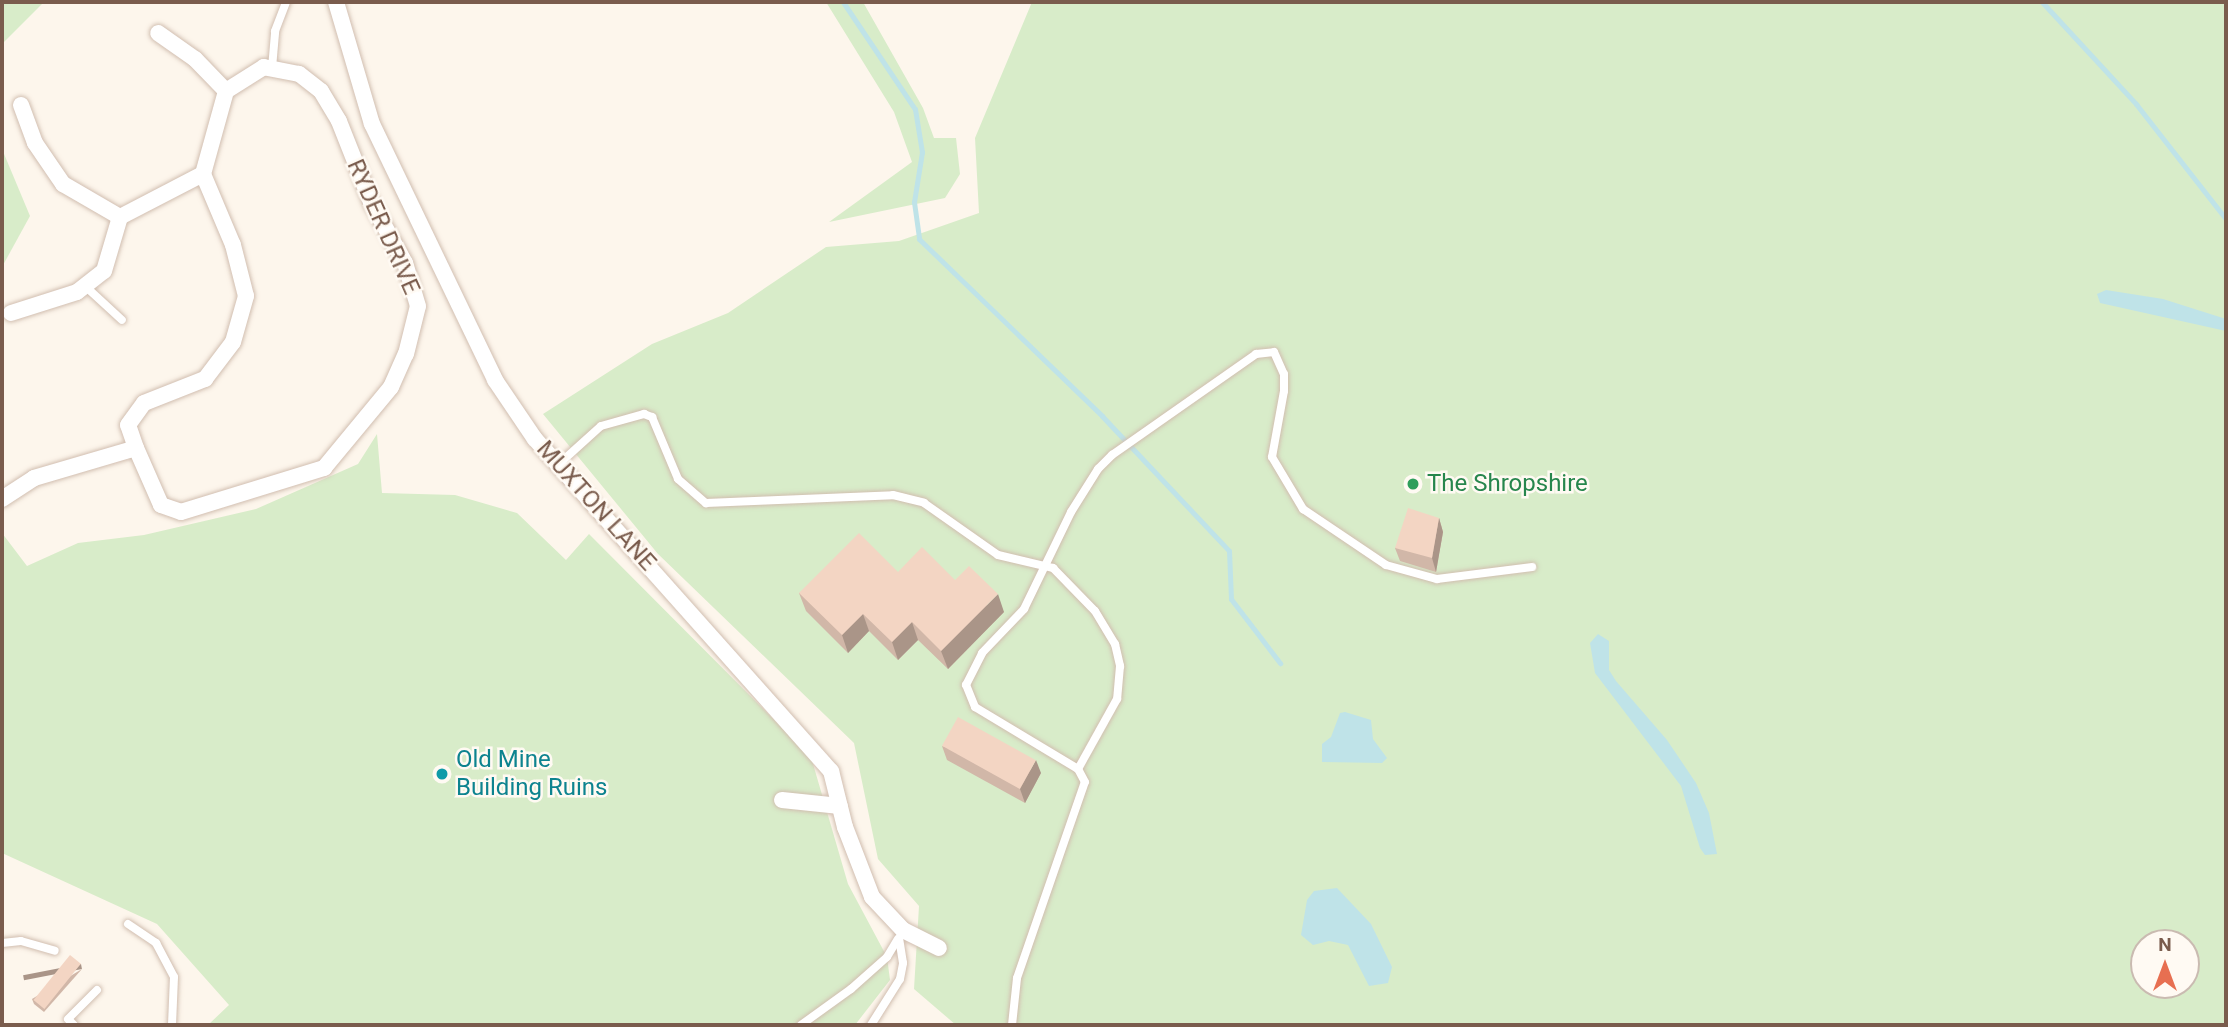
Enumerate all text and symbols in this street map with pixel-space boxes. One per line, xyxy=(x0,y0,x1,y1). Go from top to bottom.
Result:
street label: RYDER DRIVE xyxy=(340,155,426,299)
street label: MUXTON LANE xyxy=(530,435,662,577)
place label: The Shropshire xyxy=(1427,470,1588,498)
marker: The Shropshire xyxy=(1405,476,1421,492)
place label: Old Mine Building Ruins xyxy=(456,746,607,802)
marker: Old Mine Building Ruins xyxy=(434,766,450,782)
north arrow xyxy=(2130,929,2200,999)
text: N xyxy=(2158,933,2172,956)

